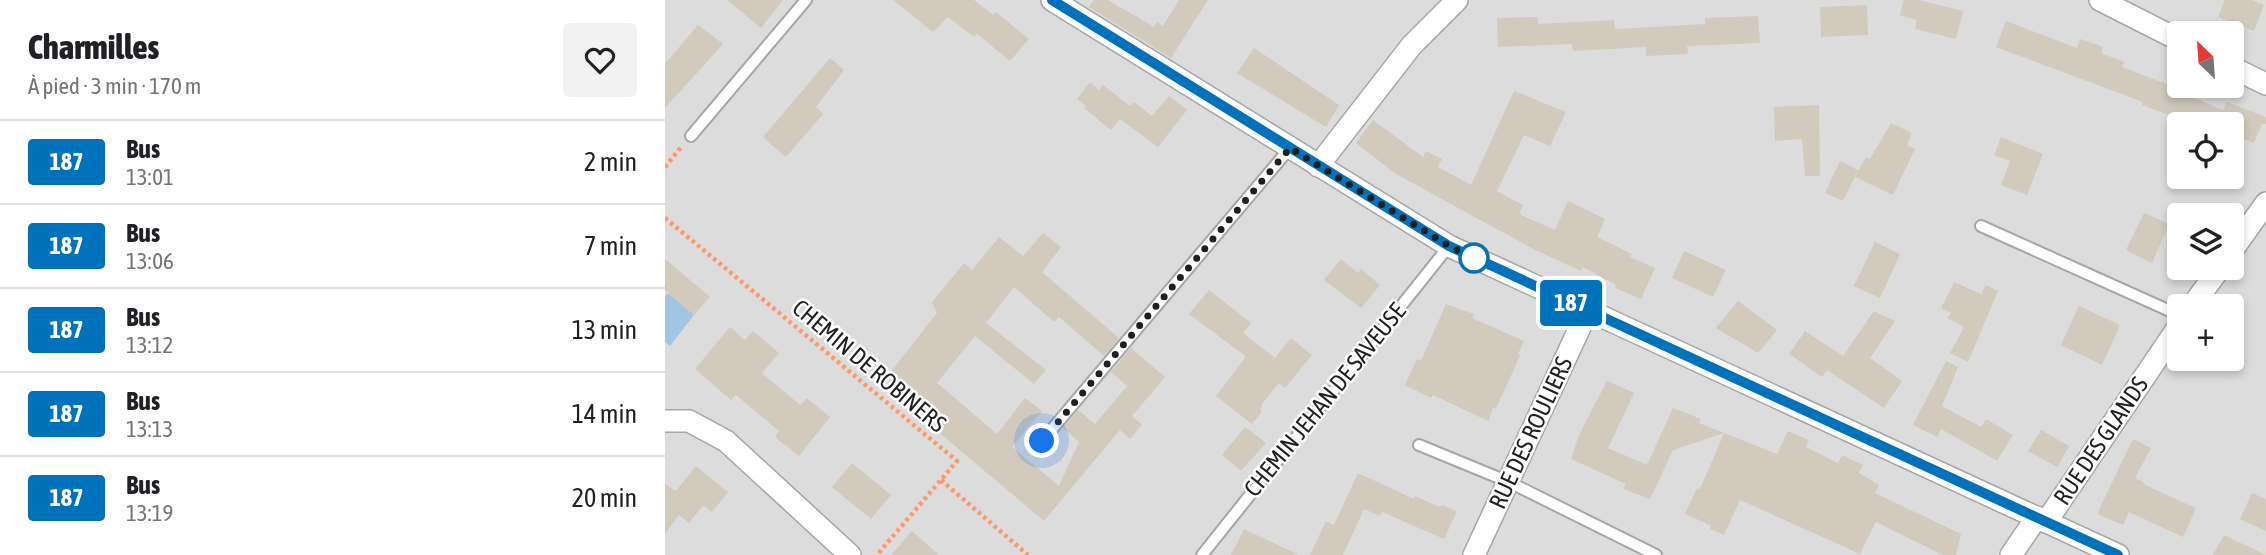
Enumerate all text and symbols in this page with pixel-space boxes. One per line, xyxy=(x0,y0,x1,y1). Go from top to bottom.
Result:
north arrow xyxy=(2167,21,2243,98)
map controls xyxy=(2167,21,2244,371)
button: heart xyxy=(563,23,637,97)
text: Charmilles xyxy=(28,28,159,66)
text: À pied · 3 min · 170 m xyxy=(28,73,201,99)
button: locate xyxy=(2167,112,2244,189)
text: Bus xyxy=(126,134,160,164)
text: 2 min xyxy=(584,147,637,177)
text: 187 xyxy=(50,148,83,175)
text: 13:01 xyxy=(126,164,174,190)
button: layers xyxy=(2167,203,2244,280)
text: Bus xyxy=(126,218,160,248)
text: 7 min xyxy=(584,231,637,261)
text: 187 xyxy=(50,232,83,259)
unlabelled marker xyxy=(1459,243,1489,273)
text: 13:06 xyxy=(126,248,174,274)
line badge: 187 xyxy=(1531,280,1611,326)
text: 187 xyxy=(1554,289,1588,316)
street label: CHEMIN DE ROBINERS xyxy=(787,294,951,437)
button: + xyxy=(2167,294,2244,371)
street label: CHEMIN JEHAN DE SAVEUSE xyxy=(1238,298,1411,502)
text: Bus xyxy=(126,302,160,332)
text: 13 min xyxy=(572,315,637,345)
text: 187 xyxy=(50,316,83,343)
text: 13:12 xyxy=(126,332,173,358)
street label: RUE DES ROULIERS xyxy=(1484,353,1578,513)
street label: RUE DES GLANDS xyxy=(2048,372,2153,510)
text: Bus xyxy=(126,386,160,416)
text: 14 min xyxy=(572,399,637,429)
text: 187 xyxy=(50,400,83,427)
text: 13:13 xyxy=(126,416,173,442)
your location xyxy=(1024,423,1059,458)
text: Bus xyxy=(126,470,160,500)
text: 20 min xyxy=(572,483,637,513)
text: 187 xyxy=(50,484,83,511)
text: 13:19 xyxy=(126,500,173,526)

